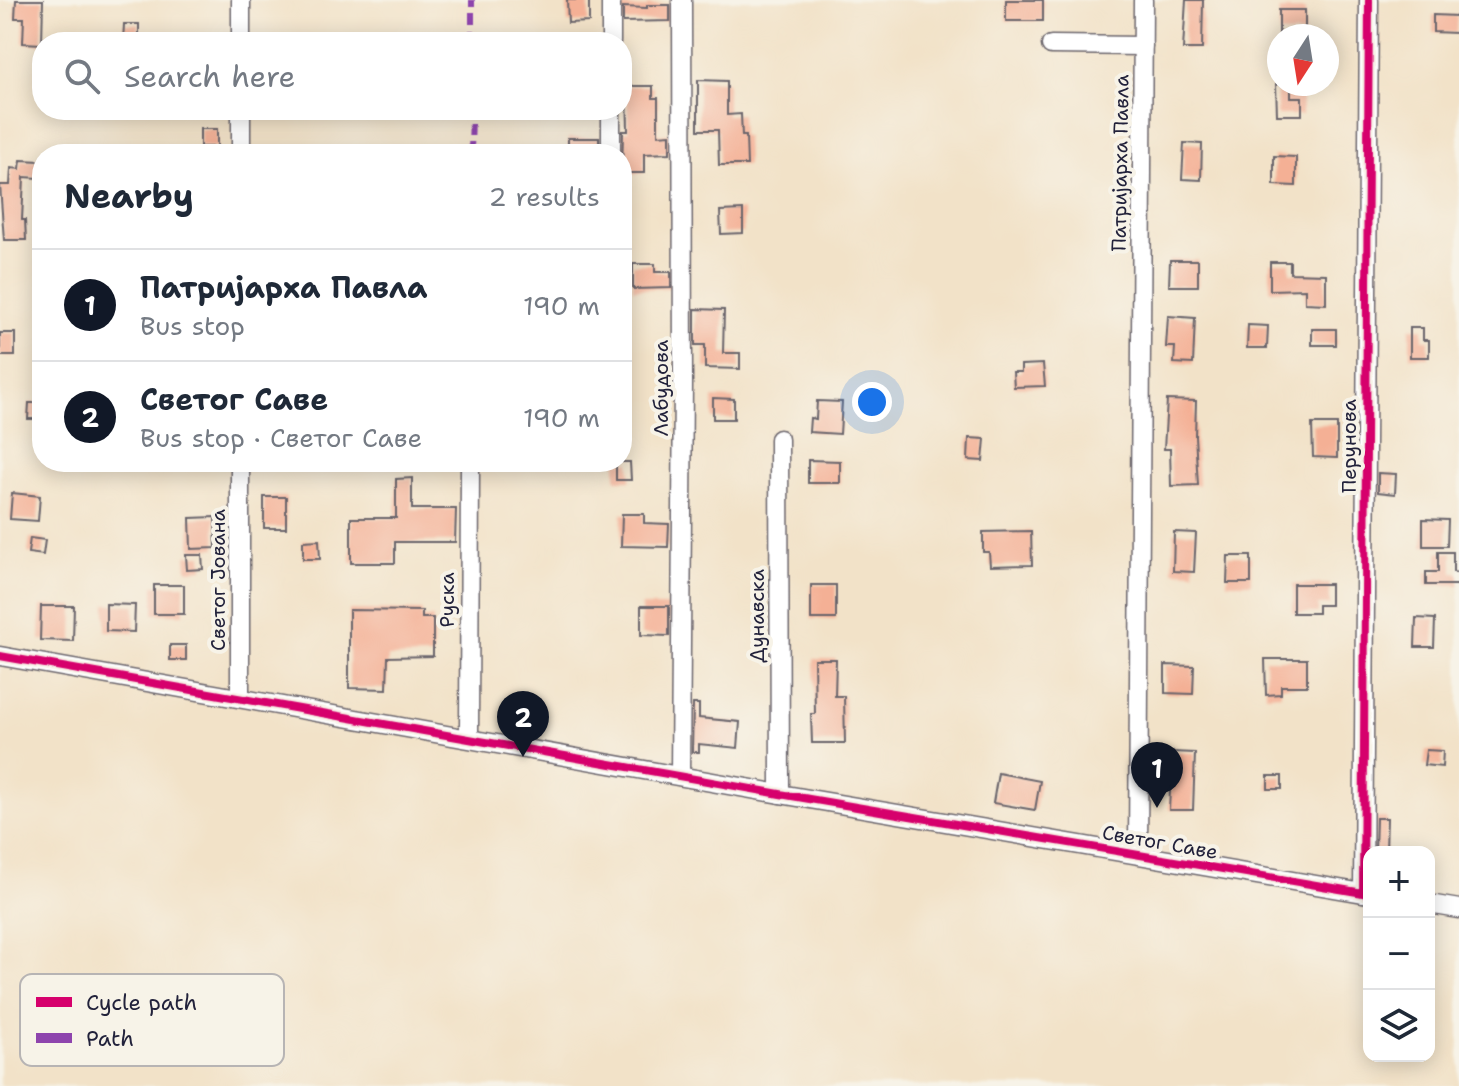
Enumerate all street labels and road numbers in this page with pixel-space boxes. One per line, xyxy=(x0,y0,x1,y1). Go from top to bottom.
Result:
street label: Патријарха Павла xyxy=(1105,74,1135,252)
street label: Лабудова xyxy=(648,339,674,436)
street label: Перунова xyxy=(1336,398,1362,493)
street label: Светог Јована xyxy=(205,509,231,651)
street label: Дунавска xyxy=(744,569,770,663)
street label: Руска xyxy=(434,572,460,628)
street label: Светог Саве xyxy=(1100,819,1220,865)

